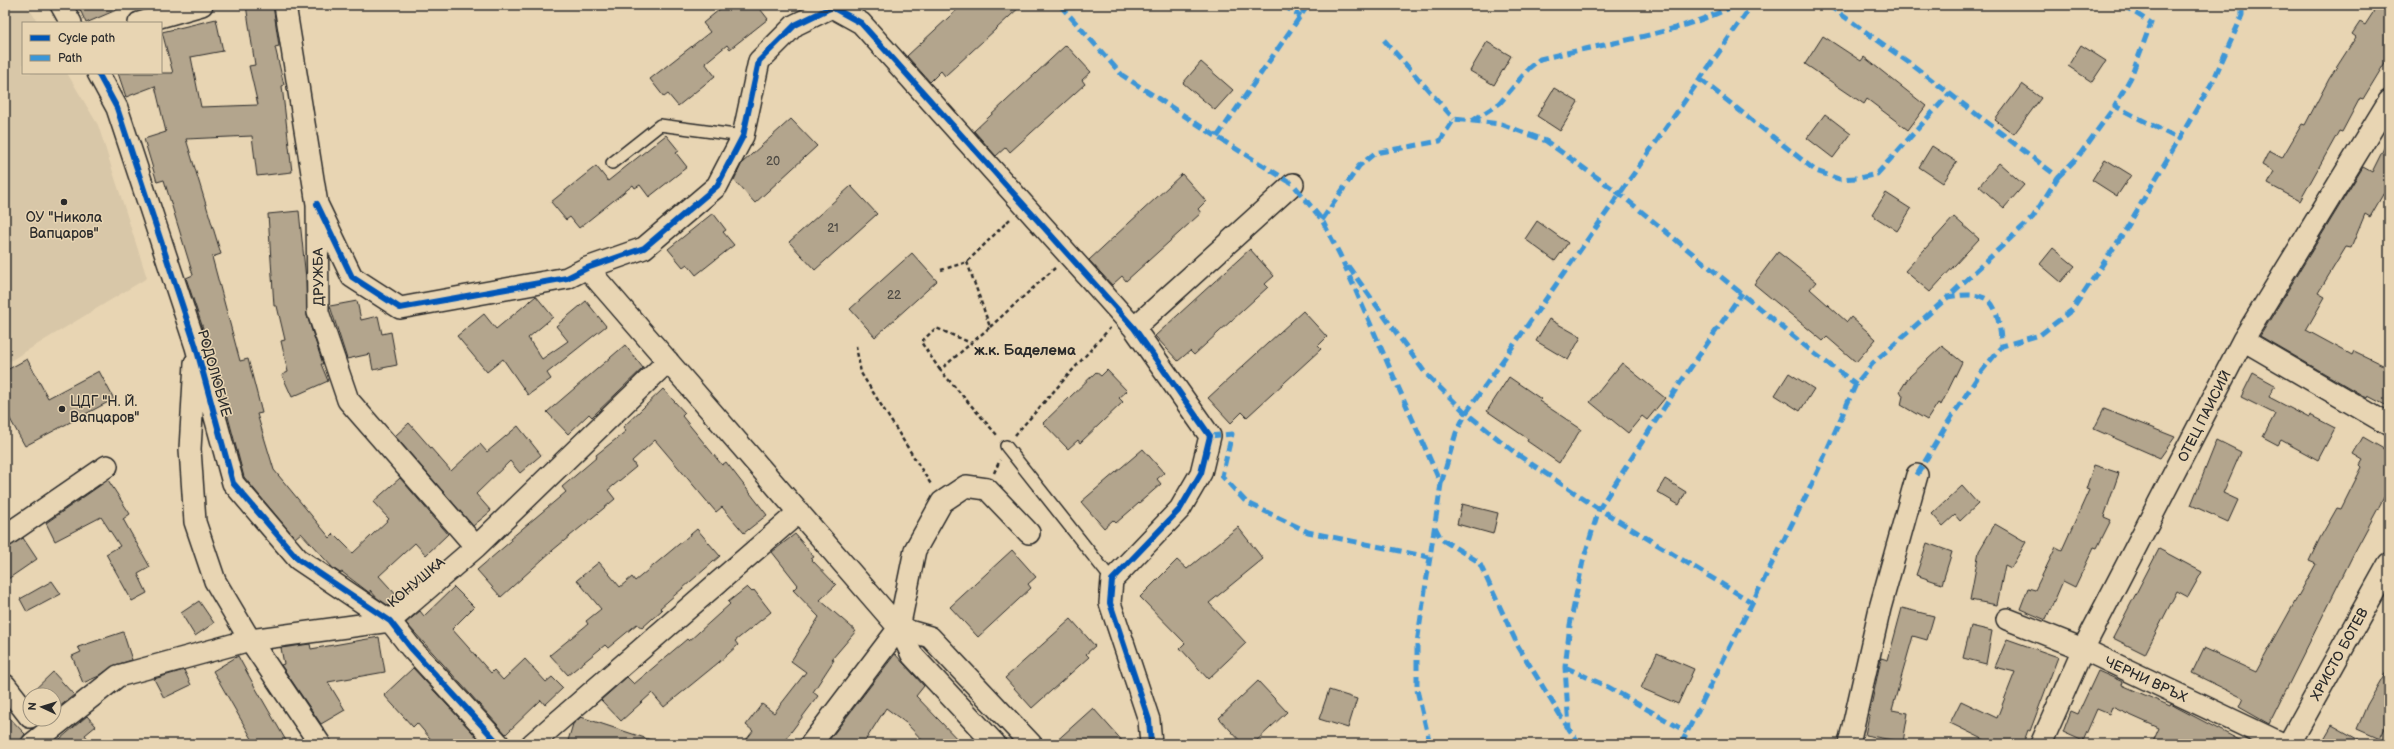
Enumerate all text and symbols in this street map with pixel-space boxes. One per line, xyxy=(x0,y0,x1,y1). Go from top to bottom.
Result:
legend xyxy=(22,22,162,74)
text: Cycle path xyxy=(58,31,115,46)
text: Path xyxy=(58,51,83,66)
house number: 20 xyxy=(766,154,780,169)
marker: ОУ "Никола Вапцаров" xyxy=(59,197,69,207)
place label: ОУ "Никола Вапцаров" xyxy=(26,209,103,242)
house number: 21 xyxy=(827,221,839,236)
street label: ДРУЖБА xyxy=(309,247,328,306)
house number: 22 xyxy=(887,288,901,303)
street label: РОДОЛЮБИЕ xyxy=(194,328,235,419)
district label: ж.к. Баделема xyxy=(974,341,1076,360)
street label: ОТЕЦ ПАИСИЙ xyxy=(2174,368,2235,465)
place label: ЦДГ "Н. Й. Вапцаров" xyxy=(70,393,140,426)
marker: ЦДГ "Н. Й. Вапцаров" xyxy=(57,404,67,414)
street label: КОНУШКА xyxy=(384,553,449,611)
street label: ХРИСТО БОТЕВ xyxy=(2307,605,2372,704)
street label: ЧЕРНИ ВРЪХ xyxy=(2102,653,2190,706)
north arrow xyxy=(22,687,62,727)
text: N xyxy=(26,702,39,711)

